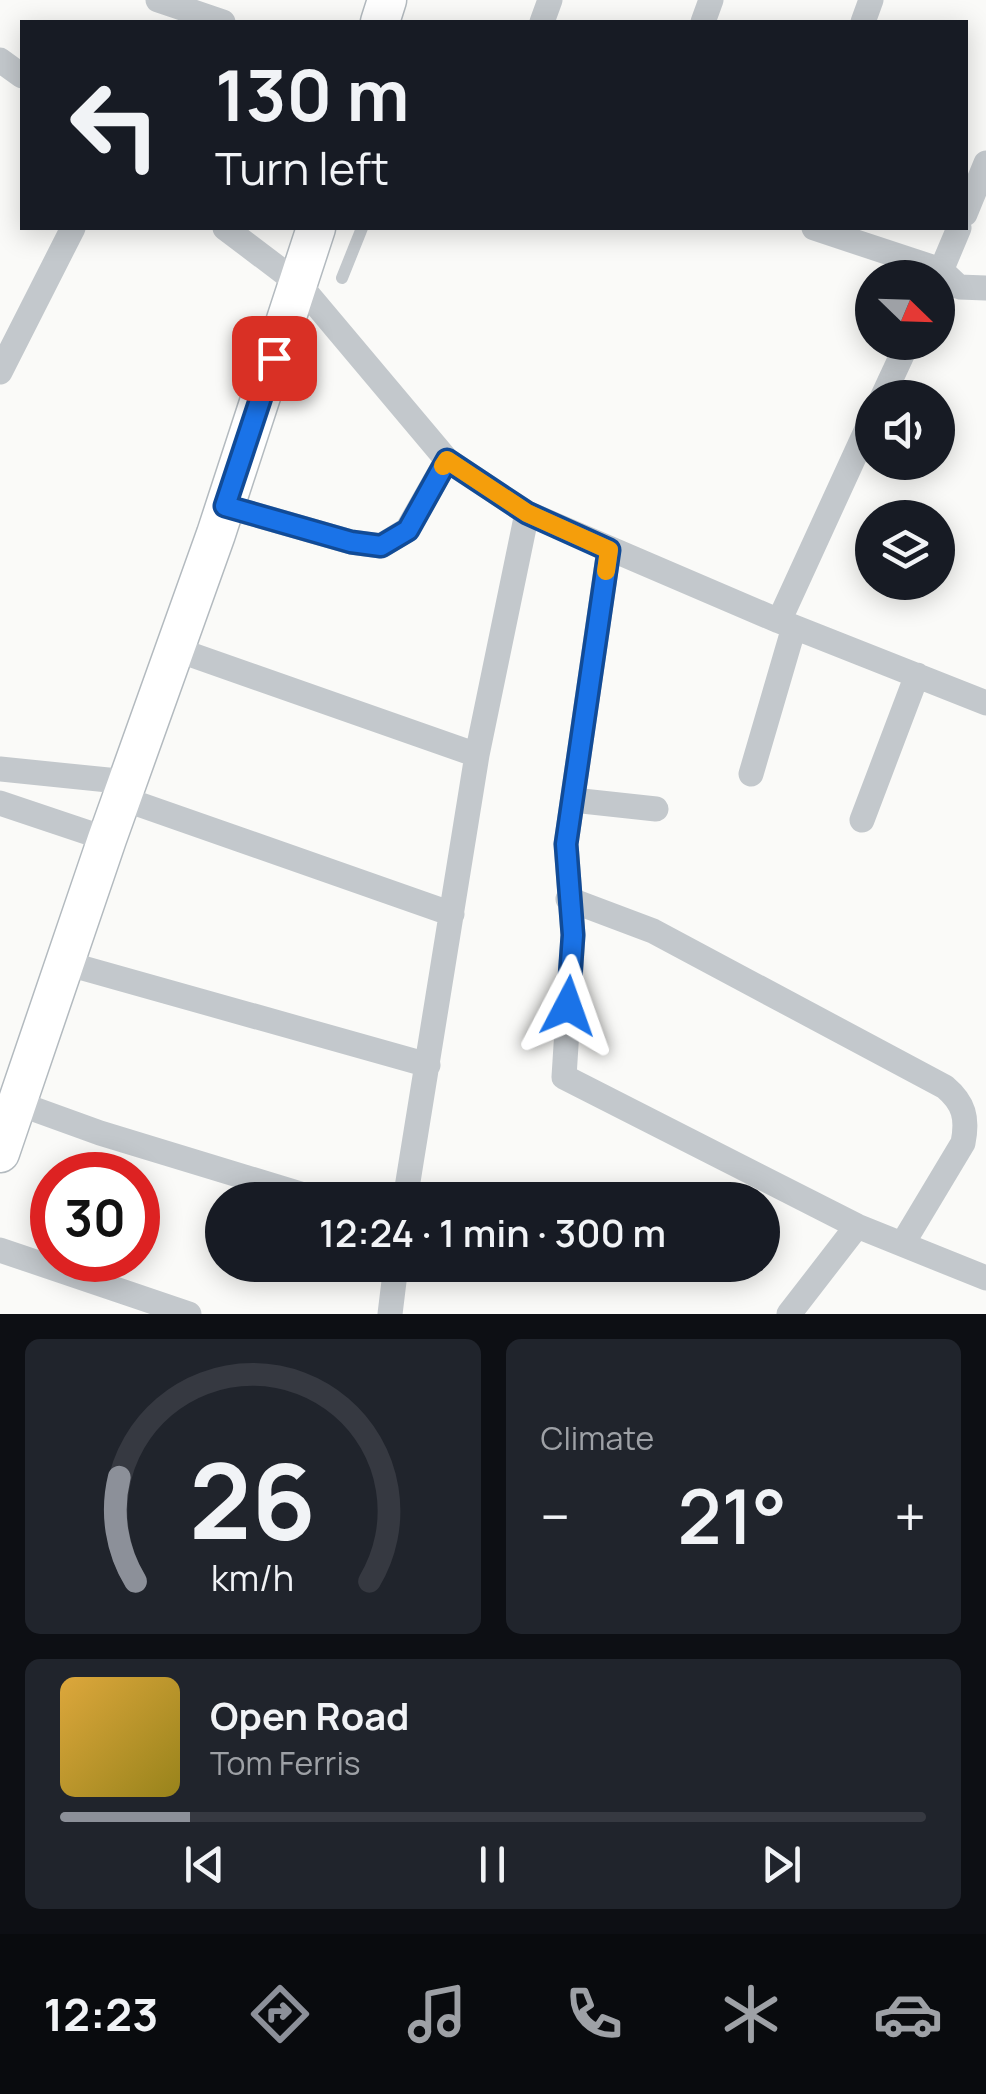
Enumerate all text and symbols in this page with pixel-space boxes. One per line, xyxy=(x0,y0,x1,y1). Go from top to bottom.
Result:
text: 130 m xyxy=(215,46,409,142)
icon: left xyxy=(50,60,180,190)
text: Turn left xyxy=(215,137,389,199)
north arrow xyxy=(855,260,955,360)
map controls xyxy=(855,260,955,600)
pin xyxy=(232,316,317,401)
icon: arrive xyxy=(247,331,302,386)
button: sound xyxy=(855,380,955,480)
button: layers xyxy=(855,500,955,600)
position arrow xyxy=(516,954,620,1058)
speed limit sign: 30 xyxy=(30,1152,160,1282)
text: 12:24 · 1 min · 300 m xyxy=(319,1206,666,1258)
text: Climate xyxy=(541,1416,654,1460)
text: 26 xyxy=(189,1428,316,1570)
text: 21° xyxy=(678,1464,787,1567)
text: − xyxy=(541,1478,570,1554)
text: + xyxy=(894,1478,926,1554)
text: km/h xyxy=(211,1553,294,1602)
text: Open Road xyxy=(210,1689,409,1741)
text: Tom Ferris xyxy=(210,1741,361,1785)
icon: previous xyxy=(177,1837,232,1892)
icon: pause xyxy=(465,1837,520,1892)
icon: next xyxy=(754,1837,809,1892)
icon: directions xyxy=(245,1979,315,2049)
icon: music xyxy=(402,1979,472,2049)
icon: phone xyxy=(559,1979,629,2049)
icon: climate xyxy=(716,1979,786,2049)
icon: car xyxy=(873,1979,943,2049)
text: 12:23 xyxy=(43,1983,158,2045)

